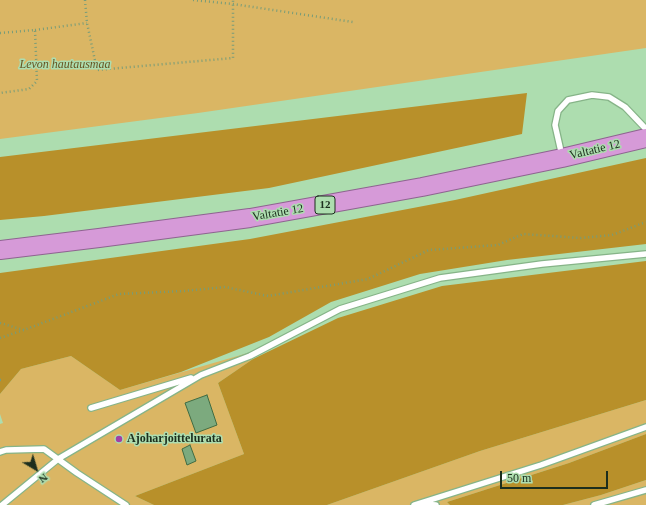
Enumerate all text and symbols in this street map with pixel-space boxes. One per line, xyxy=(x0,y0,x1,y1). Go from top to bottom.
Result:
park label: Levon hautausmaa xyxy=(20,58,110,72)
street label: Valtatie 12 xyxy=(568,137,622,163)
road number: 12 xyxy=(315,196,335,214)
street label: Valtatie 12 xyxy=(251,201,305,225)
place label: Ajoharjoittelurata xyxy=(127,432,222,446)
marker: Ajoharjoittelurata xyxy=(114,434,124,444)
north arrow xyxy=(16,449,56,489)
scale bar xyxy=(502,463,610,489)
text: N xyxy=(37,471,50,486)
text: 50 m xyxy=(507,471,531,485)

